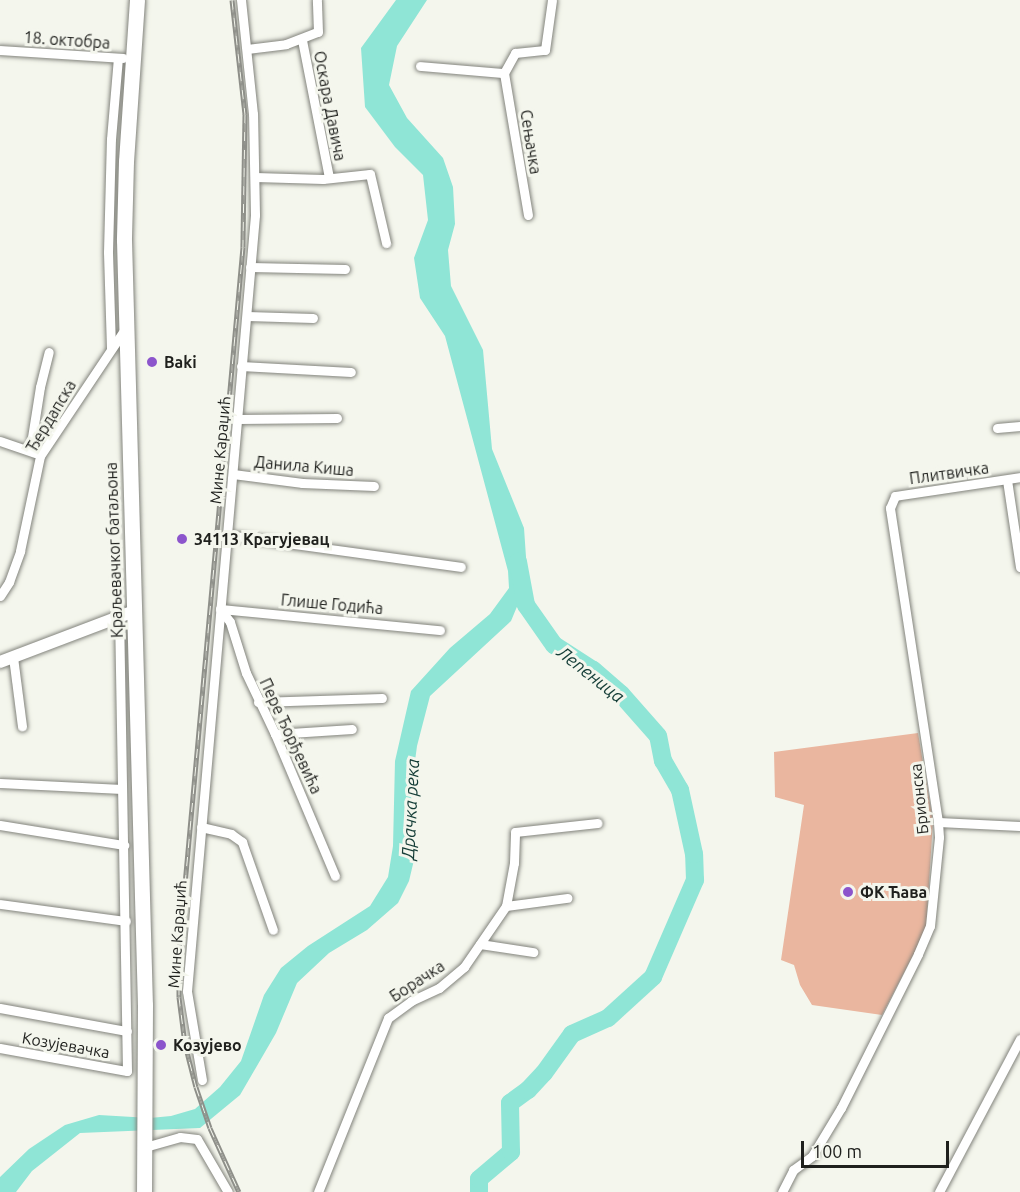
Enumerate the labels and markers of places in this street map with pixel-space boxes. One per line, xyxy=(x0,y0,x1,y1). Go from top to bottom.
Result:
place label: Baki xyxy=(164,352,197,372)
marker: Baki xyxy=(145,355,159,369)
place label: 34113 Крагујевац xyxy=(194,529,329,549)
marker: 34113 Крагујевац xyxy=(175,532,189,546)
place label: ФК Ћава xyxy=(860,882,927,902)
marker: ФК Ћава xyxy=(841,885,855,899)
place label: Козујево xyxy=(173,1035,242,1055)
marker: Козујево xyxy=(154,1038,168,1052)

